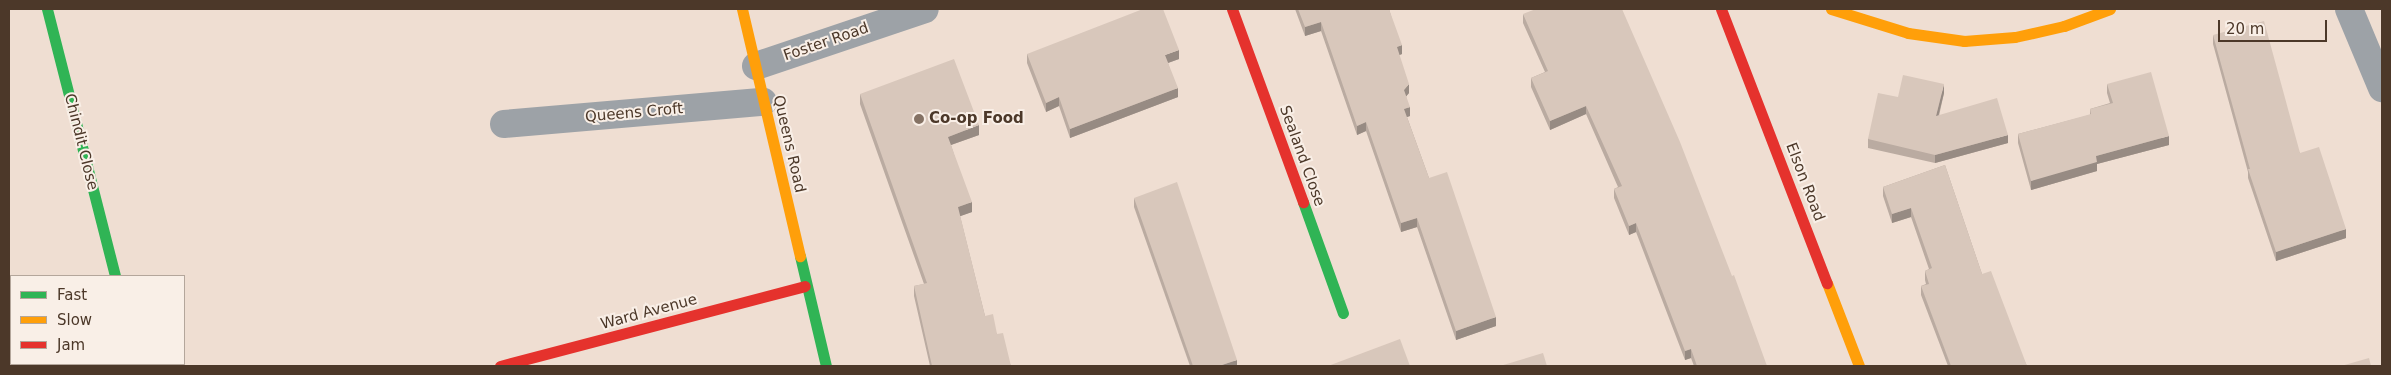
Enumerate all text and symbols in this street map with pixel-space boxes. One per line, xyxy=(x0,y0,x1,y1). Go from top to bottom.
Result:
scale bar xyxy=(2221,10,2330,42)
street label: Foster Road xyxy=(781,19,871,65)
text: 20 m xyxy=(2226,20,2264,38)
street label: Chindit Close xyxy=(60,92,102,192)
street label: Queens Road xyxy=(769,94,809,194)
street label: Queens Croft xyxy=(584,100,684,126)
street label: Sealand Close xyxy=(1275,103,1329,209)
place label: Co-op Food xyxy=(929,110,1024,128)
marker: Co-op Food xyxy=(913,113,925,125)
street label: Elson Road xyxy=(1782,140,1828,224)
legend xyxy=(10,275,185,365)
text: Fast xyxy=(57,286,87,304)
street label: Ward Avenue xyxy=(599,290,699,334)
text: Slow xyxy=(57,311,92,329)
text: Jam xyxy=(57,336,85,354)

